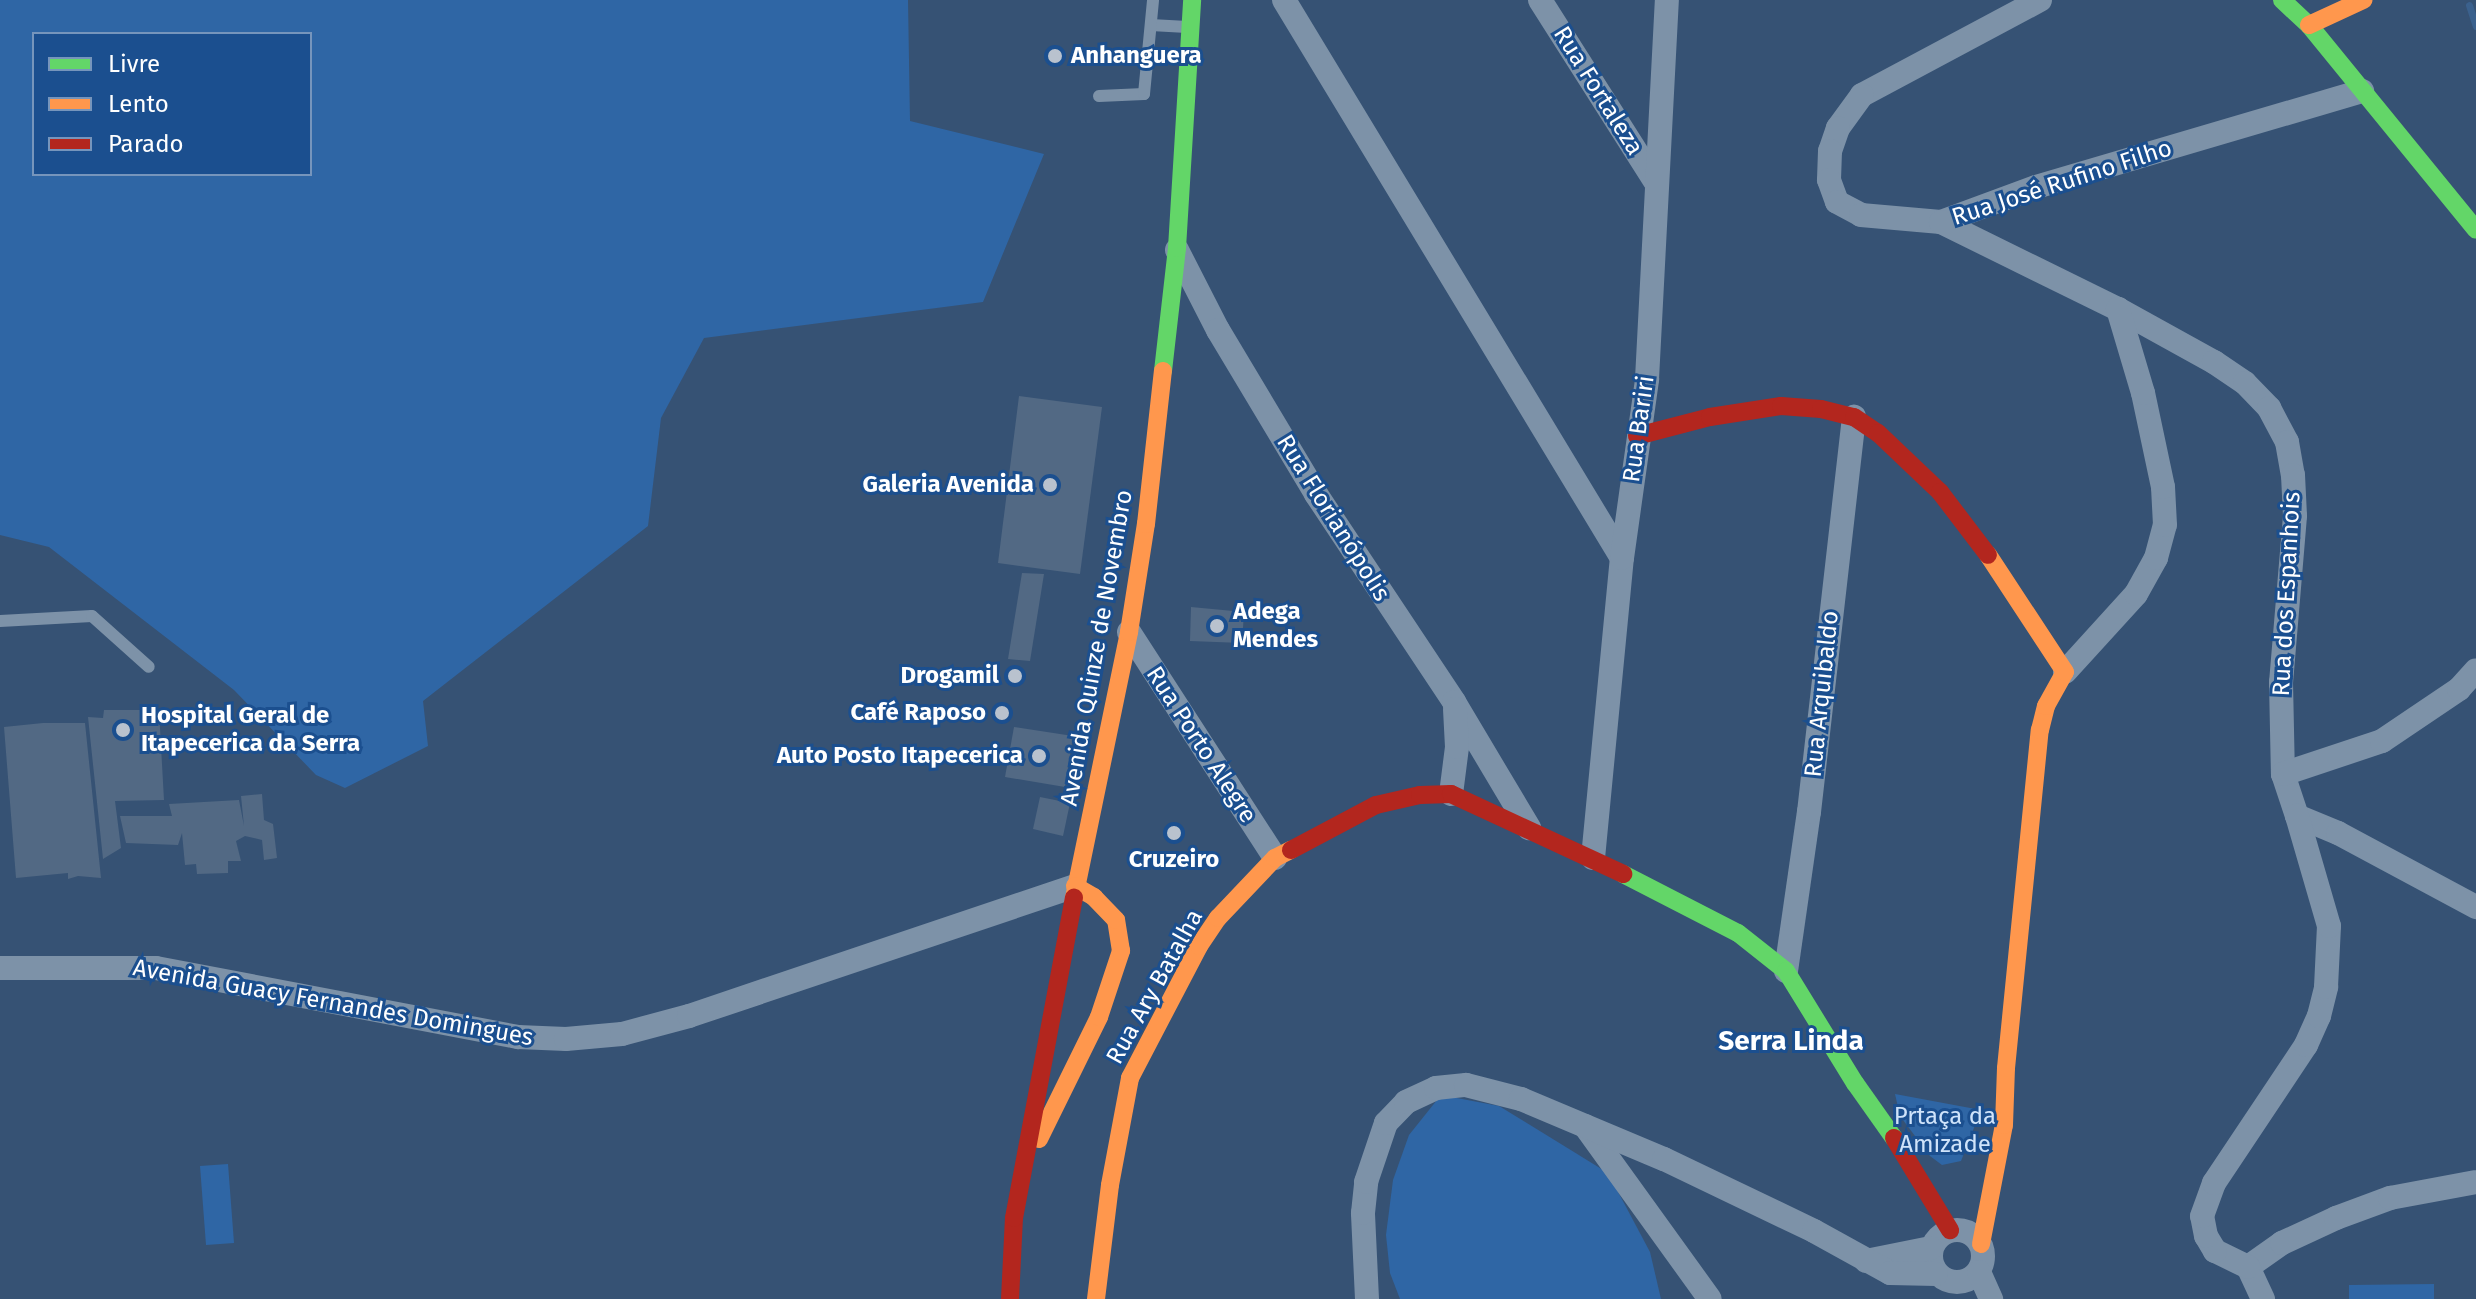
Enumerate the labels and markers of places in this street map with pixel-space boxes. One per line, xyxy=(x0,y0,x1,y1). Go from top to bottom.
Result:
place label: Anhanguera xyxy=(1071,42,1202,70)
marker: Anhanguera xyxy=(1046,47,1064,65)
place label: Galeria Avenida xyxy=(862,471,1034,499)
marker: Galeria Avenida xyxy=(1041,476,1059,494)
place label: Adega Mendes xyxy=(1233,598,1318,654)
marker: Adega Mendes xyxy=(1208,617,1226,635)
place label: Drogamil xyxy=(900,662,999,690)
marker: Drogamil xyxy=(1006,667,1024,685)
place label: Café Raposo xyxy=(850,699,986,727)
place label: Hospital Geral de Itapecerica da Serra xyxy=(141,702,360,758)
marker: Café Raposo xyxy=(993,704,1011,722)
marker: Hospital Geral de Itapecerica da Serra xyxy=(112,719,134,741)
place label: Auto Posto Itapecerica xyxy=(777,742,1023,770)
marker: Auto Posto Itapecerica xyxy=(1030,747,1048,765)
marker: Cruzeiro xyxy=(1165,824,1183,842)
place label: Cruzeiro xyxy=(1129,846,1219,874)

